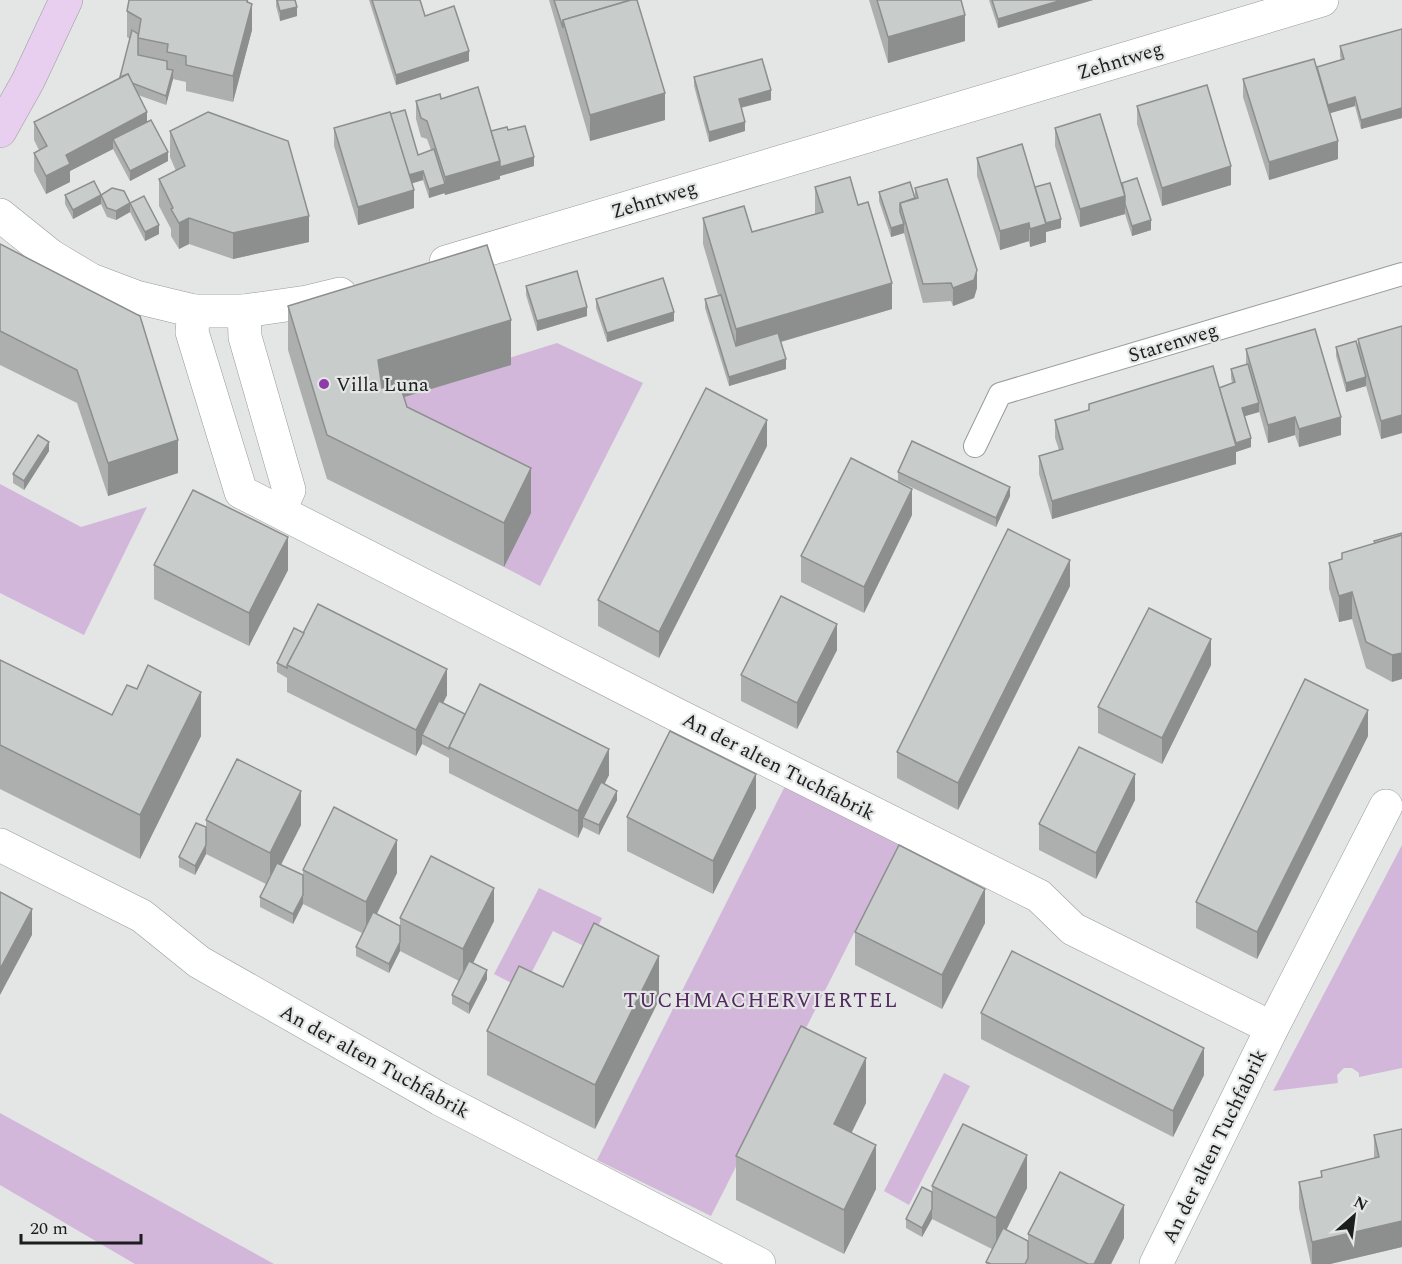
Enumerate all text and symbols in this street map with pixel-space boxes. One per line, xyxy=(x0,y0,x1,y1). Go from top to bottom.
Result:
street label: Zehntweg xyxy=(1074,34,1167,88)
street label: Zehntweg xyxy=(608,173,701,227)
street label: Starenweg xyxy=(1125,315,1222,371)
place label: Villa Luna xyxy=(336,370,429,400)
marker: Villa Luna xyxy=(317,377,331,391)
street label: An der alten Tuchfabrik xyxy=(677,705,880,829)
district label: TUCHMACHERVIERTEL xyxy=(623,985,899,1017)
street label: An der alten Tuchfabrik xyxy=(274,997,475,1127)
street label: An der alten Tuchfabrik xyxy=(1155,1044,1275,1249)
north arrow xyxy=(1324,1186,1384,1246)
text: N xyxy=(1349,1190,1372,1217)
scale bar xyxy=(21,1207,141,1245)
text: 20 m xyxy=(30,1215,68,1242)

